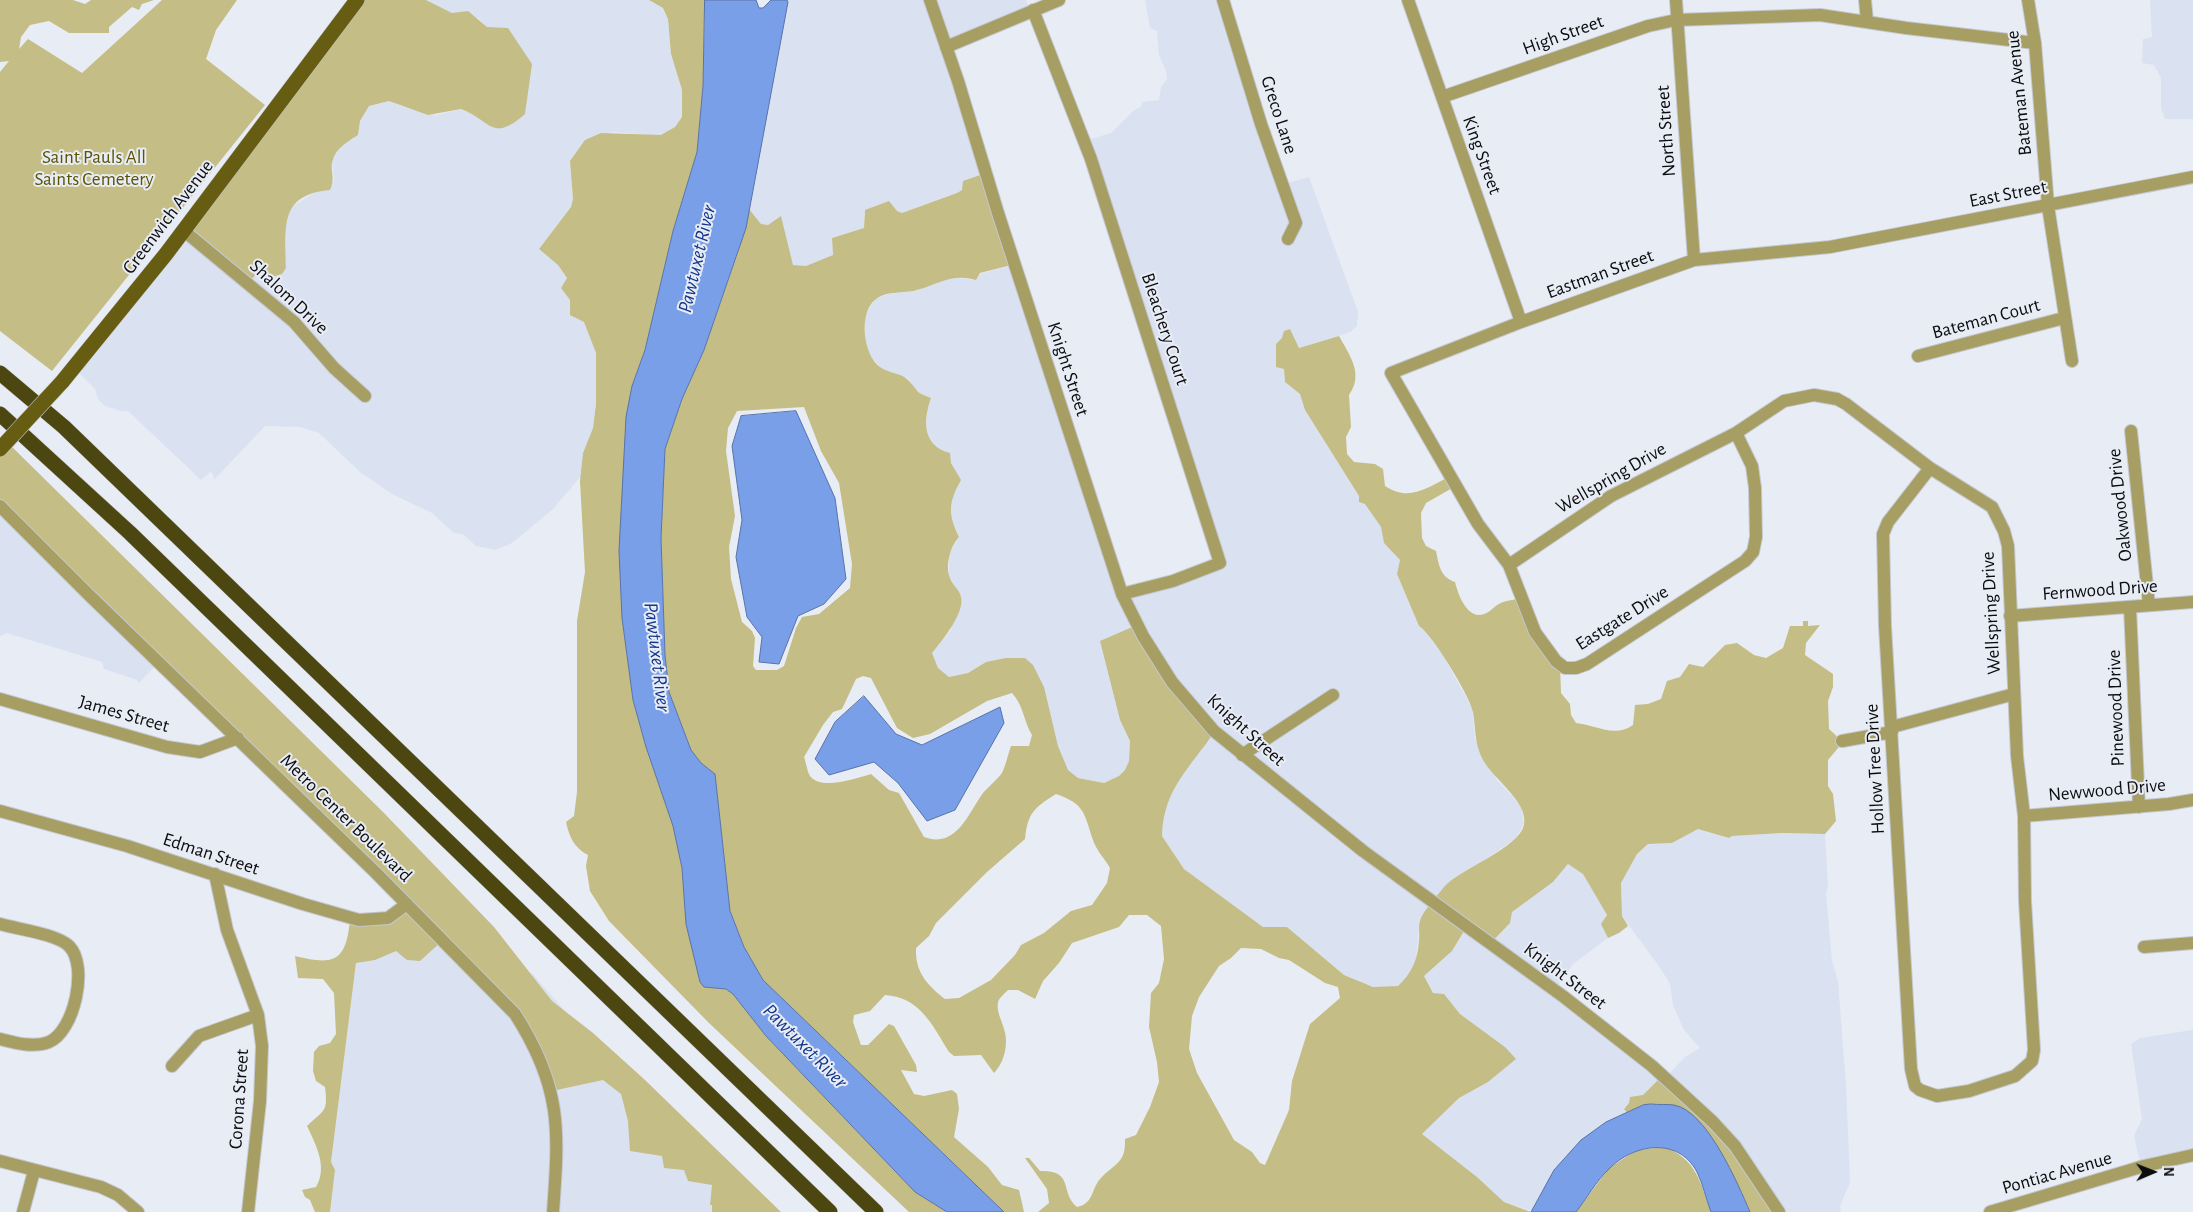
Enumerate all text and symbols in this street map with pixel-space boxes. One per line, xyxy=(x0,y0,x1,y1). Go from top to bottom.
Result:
street label: High Street xyxy=(1519,10,1607,60)
street label: Bateman Avenue xyxy=(2001,29,2037,157)
street label: Greco Lane xyxy=(1256,73,1302,157)
street label: North Street xyxy=(1651,84,1681,178)
street label: King Street xyxy=(1457,113,1507,197)
park label: Saint Pauls All Saints Cemetery xyxy=(34,146,154,190)
street label: Greenwich Avenue xyxy=(118,155,218,279)
street label: East Street xyxy=(1967,175,2049,213)
water label: Pawtuxet River xyxy=(673,203,721,315)
street label: Eastman Street xyxy=(1543,244,1657,304)
street label: Shalom Drive xyxy=(245,255,333,339)
street label: Bleachery Court xyxy=(1136,270,1194,388)
street label: Bateman Court xyxy=(1930,294,2042,344)
street label: Knight Street xyxy=(1042,319,1094,419)
street label: Wellspring Drive xyxy=(1552,437,1670,519)
street label: Oakwood Drive xyxy=(2103,448,2137,562)
street label: Wellspring Drive xyxy=(1976,551,2006,675)
street label: Fernwood Drive xyxy=(2042,575,2158,605)
street label: Eastgate Drive xyxy=(1571,580,1673,656)
water label: Pawtuxet River xyxy=(638,601,676,713)
street label: Pinewood Drive xyxy=(2103,649,2129,767)
street label: Knight Street xyxy=(1202,689,1290,771)
street label: James Street xyxy=(76,690,172,738)
street label: Hollow Tree Drive xyxy=(1860,703,1890,835)
street label: Metro Center Boulevard xyxy=(275,749,417,887)
street label: Newwood Drive xyxy=(2047,774,2167,806)
street label: Edman Street xyxy=(160,828,262,880)
street label: Knight Street xyxy=(1519,938,1611,1014)
water label: Pawtuxet River xyxy=(758,999,852,1093)
street label: Corona Street xyxy=(224,1048,254,1150)
street label: Pontiac Avenue xyxy=(1999,1146,2115,1200)
north arrow xyxy=(2128,1147,2178,1197)
text: N xyxy=(2161,1167,2175,1177)

